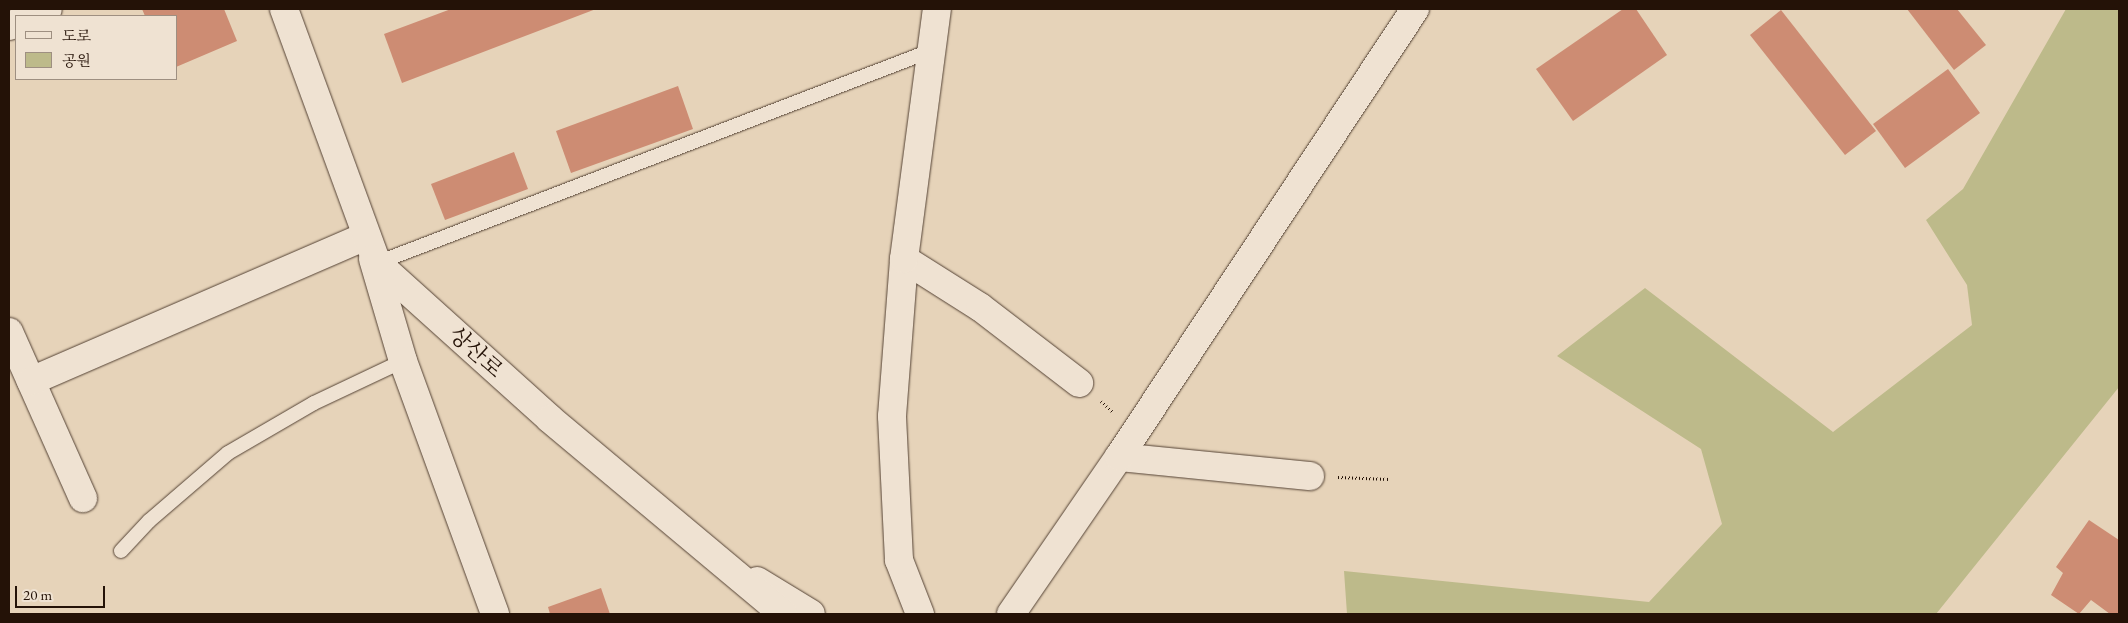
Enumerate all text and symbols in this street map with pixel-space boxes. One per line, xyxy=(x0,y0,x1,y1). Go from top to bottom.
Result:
legend xyxy=(15,15,178,80)
text: 도로 xyxy=(62,26,91,45)
text: 공원 xyxy=(62,51,91,70)
street label: 상산로 xyxy=(443,321,509,383)
scale bar xyxy=(18,576,108,608)
text: 20 m xyxy=(23,585,52,604)

